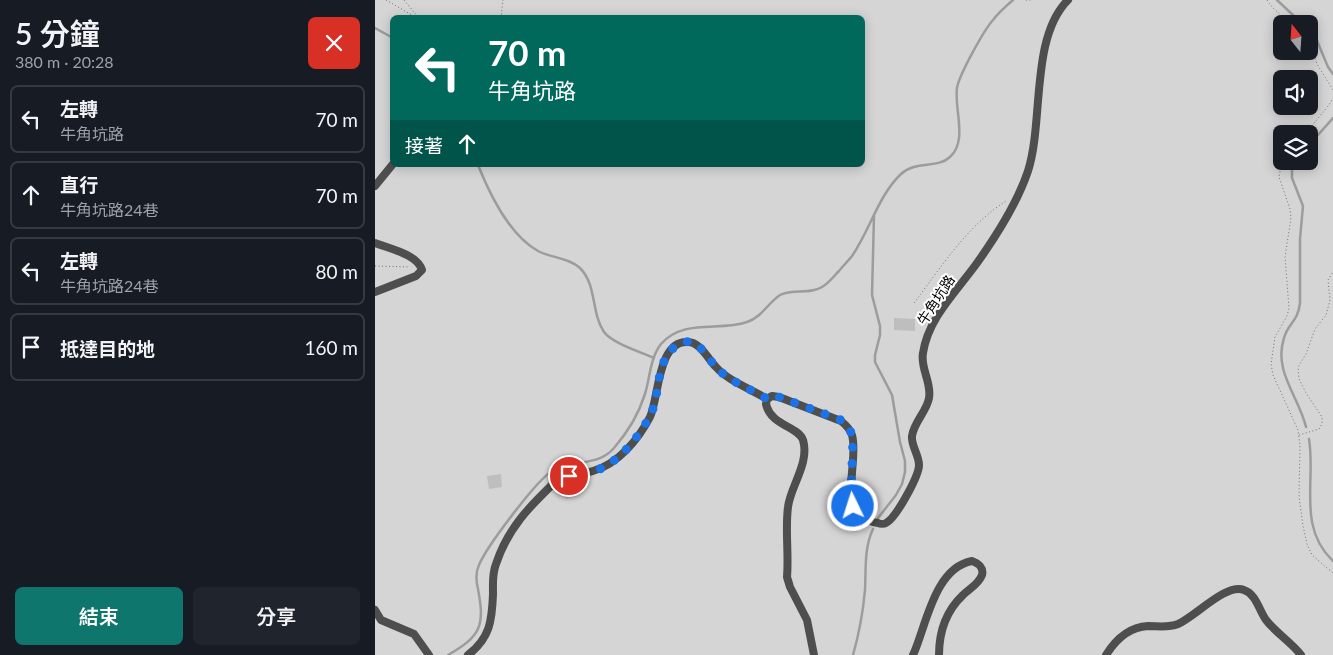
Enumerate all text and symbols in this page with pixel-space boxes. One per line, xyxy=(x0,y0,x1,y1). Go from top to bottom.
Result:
text: 5 分鐘 xyxy=(15,15,100,51)
north arrow xyxy=(1273,15,1317,60)
map controls xyxy=(1273,15,1318,170)
button: close xyxy=(308,17,360,69)
text: 70 m xyxy=(488,31,566,73)
icon: left xyxy=(405,35,470,100)
text: 380 m · 20:28 xyxy=(15,52,114,71)
button: sound xyxy=(1273,70,1318,115)
text: 牛角坑路 xyxy=(488,77,576,104)
text: 左轉 xyxy=(60,97,98,120)
icon: left xyxy=(17,105,45,133)
text: 70 m xyxy=(315,108,358,131)
text: 牛角坑路 xyxy=(60,124,124,143)
button: layers xyxy=(1273,125,1318,170)
icon: ahead xyxy=(453,130,481,158)
text: 接著 xyxy=(405,134,443,157)
text: 直行 xyxy=(60,173,98,196)
icon: ahead xyxy=(17,181,45,209)
text: 70 m xyxy=(315,184,358,207)
text: 牛角坑路24巷 xyxy=(60,200,159,219)
text: 左轉 xyxy=(60,249,98,272)
icon: left xyxy=(17,257,45,285)
text: 80 m xyxy=(315,260,358,283)
street label: 牛角坑路 xyxy=(913,272,958,328)
text: 牛角坑路24巷 xyxy=(60,276,159,295)
icon: arrive xyxy=(17,333,45,361)
text: 160 m xyxy=(304,336,358,359)
text: 抵達目的地 xyxy=(60,337,155,360)
pin xyxy=(548,455,590,497)
icon: arrive xyxy=(555,462,583,490)
position arrow xyxy=(826,479,878,531)
button: 結束 xyxy=(15,587,183,645)
button: 分享 xyxy=(193,587,360,645)

